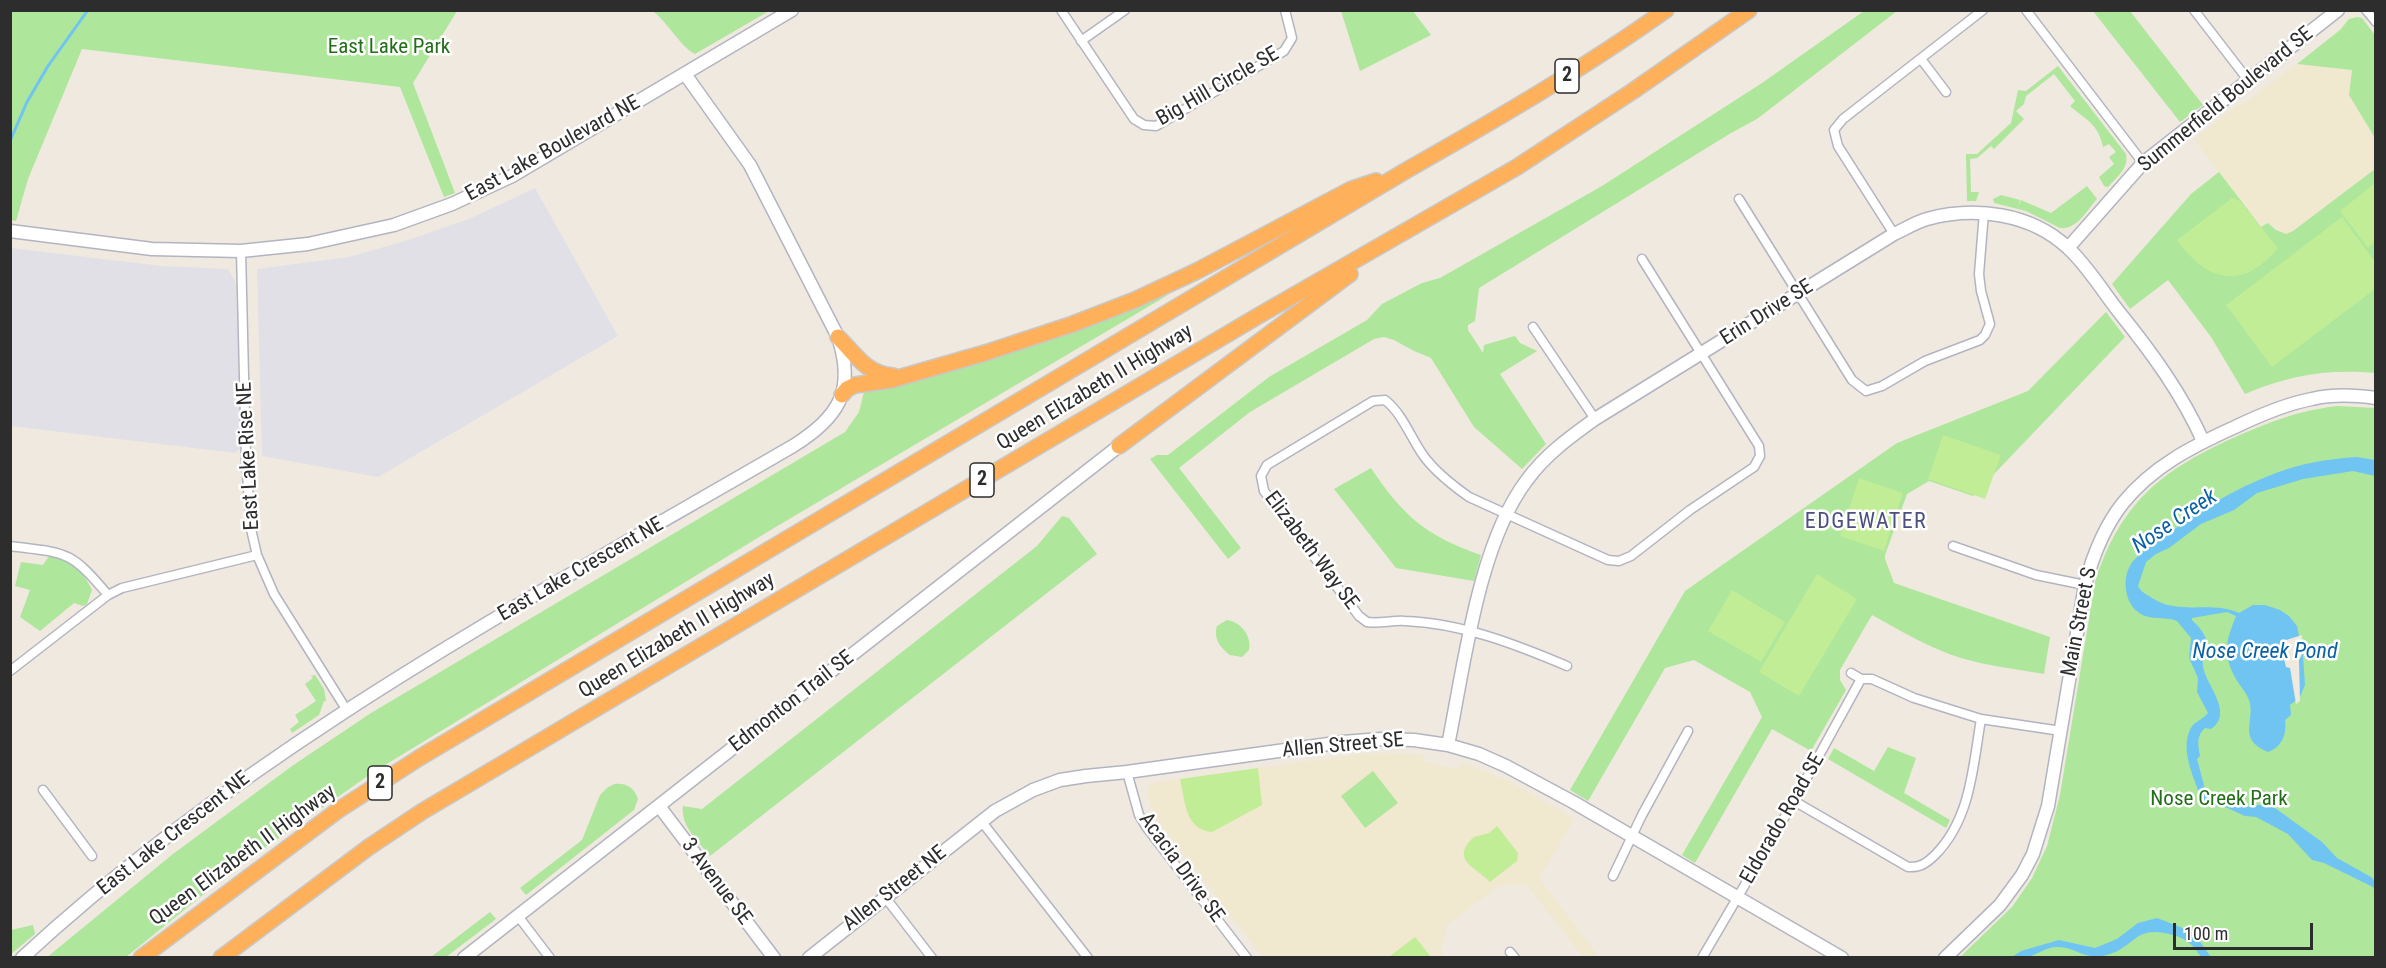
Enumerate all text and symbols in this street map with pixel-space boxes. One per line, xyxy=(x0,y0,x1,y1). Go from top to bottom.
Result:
street label: Summerfield Boulevard SE xyxy=(2134,22,2318,178)
park label: East Lake Park xyxy=(328,35,450,61)
street label: Big Hill Circle SE xyxy=(1152,42,1284,132)
road number: 2 xyxy=(1555,59,1579,93)
street label: East Lake Boulevard NE xyxy=(461,91,645,207)
street label: Erin Drive SE xyxy=(1716,275,1818,351)
street label: Queen Elizabeth II Highway xyxy=(992,319,1198,457)
street label: East Lake Rise NE xyxy=(233,381,265,531)
road number: 2 xyxy=(970,463,994,497)
water label: Nose Creek xyxy=(2128,484,2222,560)
street label: Elizabeth Way SE xyxy=(1258,487,1364,615)
district label: EDGEWATER xyxy=(1805,509,1927,535)
street label: East Lake Crescent NE xyxy=(494,512,668,628)
street label: Main Street S xyxy=(2057,565,2103,679)
street label: Queen Elizabeth II Highway xyxy=(574,567,780,705)
water label: Nose Creek Pond xyxy=(2192,639,2338,665)
street label: Edmonton Trail SE xyxy=(725,646,859,758)
street label: Allen Street SE xyxy=(1281,728,1405,764)
street label: Eldorado Road SE xyxy=(1735,749,1831,889)
road number: 2 xyxy=(368,766,392,800)
street label: East Lake Crescent NE xyxy=(93,767,255,901)
street label: Queen Elizabeth II Highway xyxy=(145,780,341,932)
park label: Nose Creek Park xyxy=(2150,787,2288,813)
street label: Acacia Drive SE xyxy=(1133,808,1229,928)
street label: 3 Avenue SE xyxy=(675,834,757,930)
street label: Allen Street NE xyxy=(838,841,952,937)
scale bar xyxy=(2176,911,2316,949)
text: 100 m xyxy=(2184,923,2228,944)

